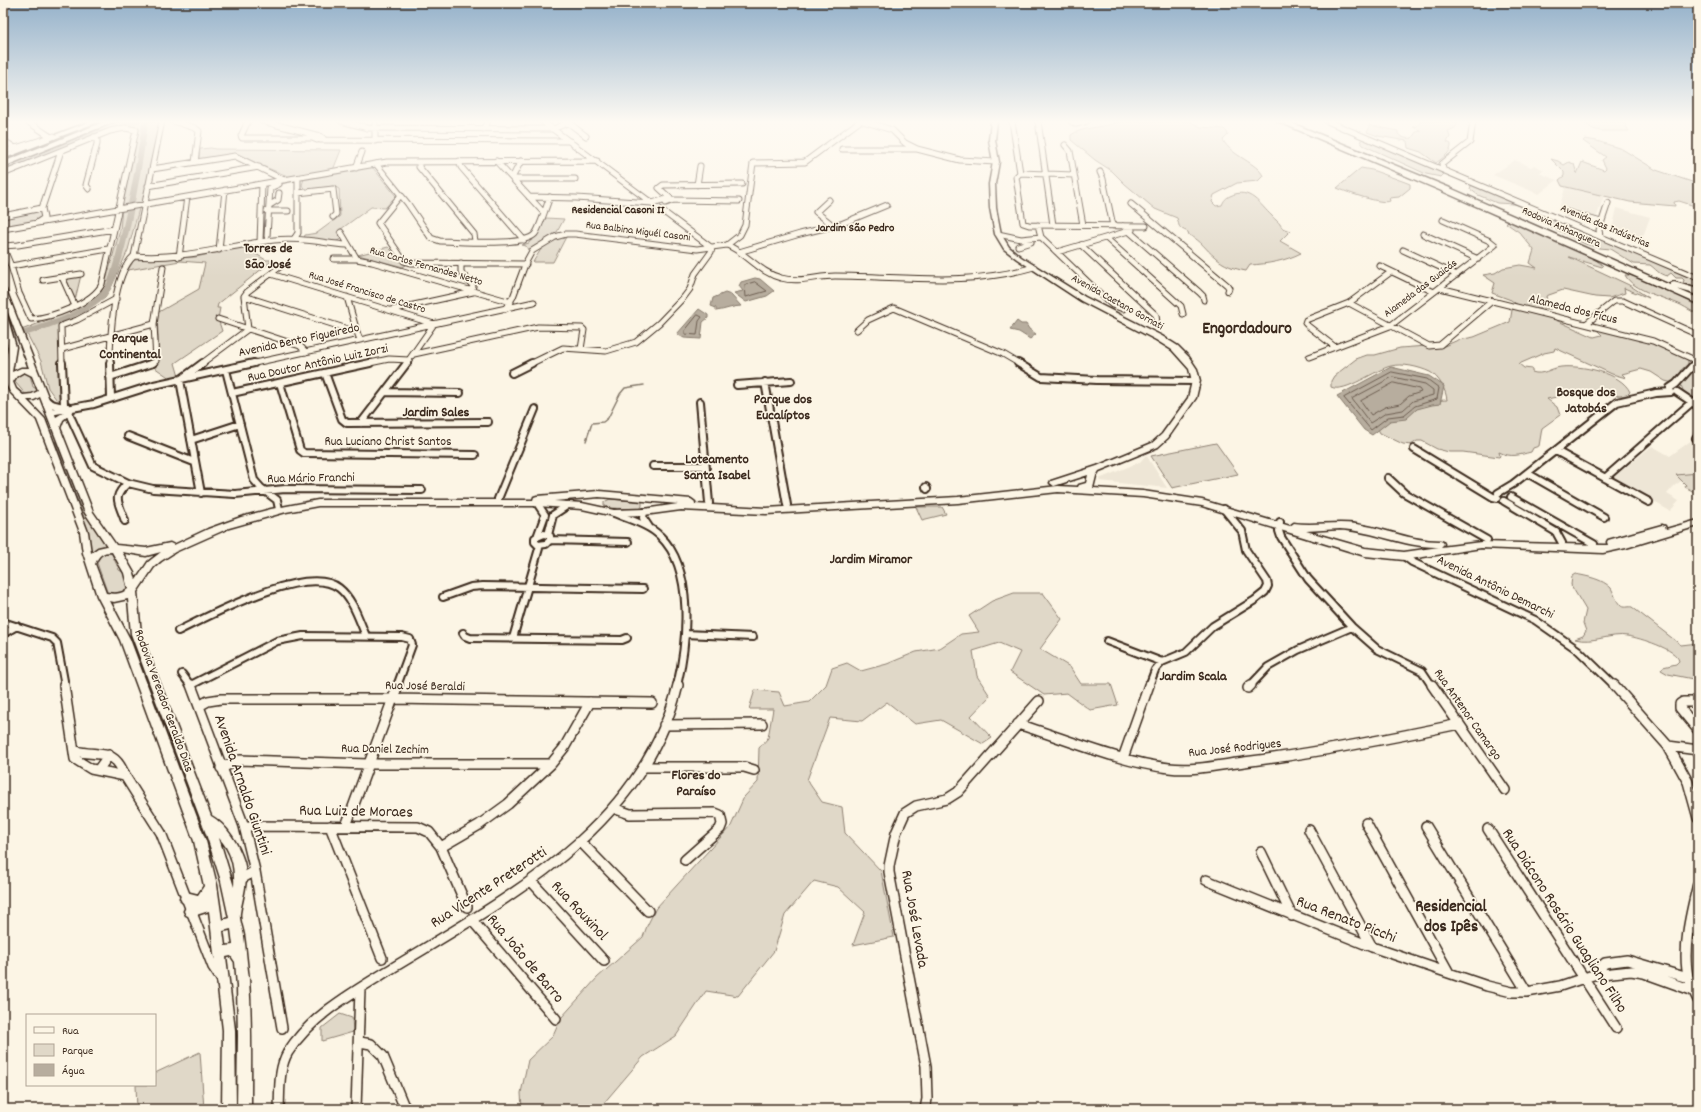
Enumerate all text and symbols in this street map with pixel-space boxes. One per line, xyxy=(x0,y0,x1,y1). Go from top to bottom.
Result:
street label: Avenida das Indústrias xyxy=(1558,201,1653,253)
district label: Residencial Casoni II xyxy=(572,202,665,219)
street label: Rodovia Anhanguera xyxy=(1519,203,1604,253)
street label: Rua Balbina Miguél Casoni xyxy=(585,218,691,246)
district label: Jardim São Pedro xyxy=(816,220,895,237)
district label: Torres de São José xyxy=(244,239,292,275)
street label: Rua Carlos Fernandes Netto xyxy=(368,243,484,291)
street label: Alameda das Guaicás xyxy=(1381,256,1461,322)
street label: Rua José Francisco de Castro xyxy=(307,268,428,318)
street label: Avenida Caetano Gornati xyxy=(1068,271,1166,335)
street label: Alameda dos Fícus xyxy=(1527,290,1619,330)
district label: Engordadouro xyxy=(1202,318,1292,342)
street label: Avenida Bento Figueiredo xyxy=(237,319,361,363)
district label: Parque Continental xyxy=(99,329,161,365)
street label: Rua Doutor Antônio Luiz Zorzi xyxy=(246,340,391,388)
district label: Bosque dos Jatobás xyxy=(1556,383,1616,419)
district label: Parque dos Eucalíptos xyxy=(754,390,812,426)
district label: Jardim Sales xyxy=(403,403,470,423)
street label: Rua Luciano Christ Santos xyxy=(324,433,452,452)
district label: Loteamento Santa Isabel xyxy=(684,450,751,486)
street label: Rua Mário Franchi xyxy=(267,469,355,489)
district label: Jardim Miramor xyxy=(830,550,913,570)
street label: Avenida Antônio Demarchi xyxy=(1433,551,1557,625)
street label: Rodovia Vereador Geraldo Dias xyxy=(128,627,198,775)
street label: Rua Antenor Camargo xyxy=(1428,665,1506,765)
district label: Jardim Scala xyxy=(1159,667,1228,687)
street label: Rua José Beraldi xyxy=(385,677,466,697)
street label: Avenida Arnaldo Giuntini xyxy=(207,711,277,859)
street label: Rua José Rodrigues xyxy=(1188,735,1282,763)
street label: Rua Daniel Zechim xyxy=(341,740,429,760)
district label: Flores do Paraíso xyxy=(671,766,721,802)
street label: Rua Luiz de Moraes xyxy=(299,800,413,824)
street label: Rua Diácono Rosário Guagliano Filho xyxy=(1495,824,1633,1018)
street label: Rua Vicente Preterotti xyxy=(426,842,552,934)
street label: Rua José Levada xyxy=(894,868,934,970)
street label: Rua Rouxinol xyxy=(545,876,613,946)
street label: Rua Renato Picchi xyxy=(1293,890,1399,950)
district label: Residencial dos Ipês xyxy=(1415,896,1488,940)
street label: Rua João de Barro xyxy=(481,910,569,1008)
legend xyxy=(26,1014,156,1086)
text: Rua xyxy=(62,1023,79,1040)
text: Parque xyxy=(62,1043,93,1060)
text: Água xyxy=(62,1063,85,1080)

